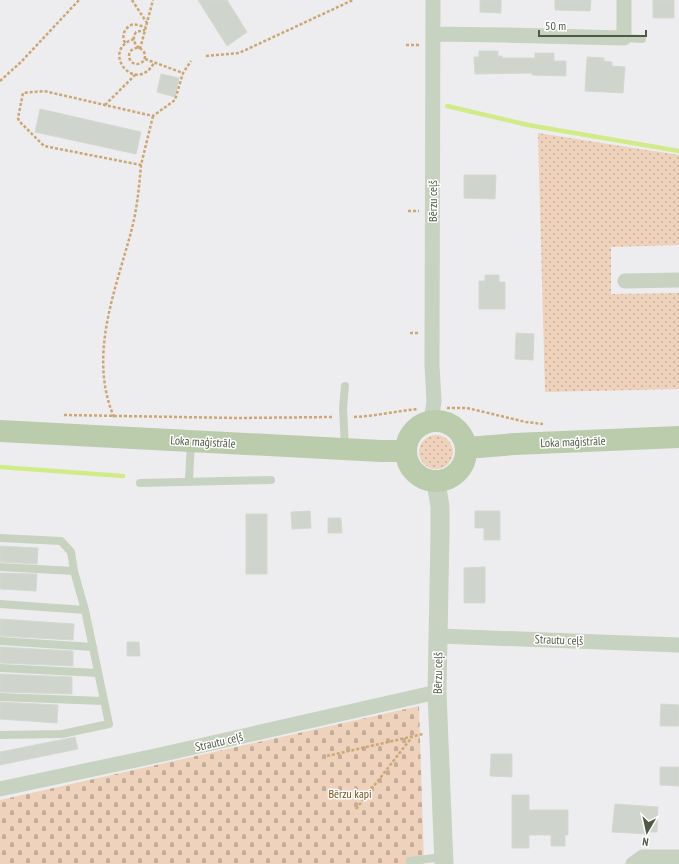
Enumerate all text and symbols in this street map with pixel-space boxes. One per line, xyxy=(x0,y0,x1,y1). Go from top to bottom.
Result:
scale bar xyxy=(539,12,646,38)
text: 50 m xyxy=(545,18,566,33)
street label: Bērzu ceļš xyxy=(425,180,440,222)
street label: Loka maģistrāle xyxy=(170,432,236,451)
street label: Loka maģistrāle xyxy=(540,433,606,450)
street label: Strautu ceļš xyxy=(534,631,584,648)
street label: Bērzu ceļš xyxy=(430,652,445,694)
street label: Strautu ceļš xyxy=(193,729,244,754)
park label: Bērzu kapi xyxy=(328,786,372,801)
north arrow xyxy=(627,812,667,852)
text: N xyxy=(641,834,649,849)

